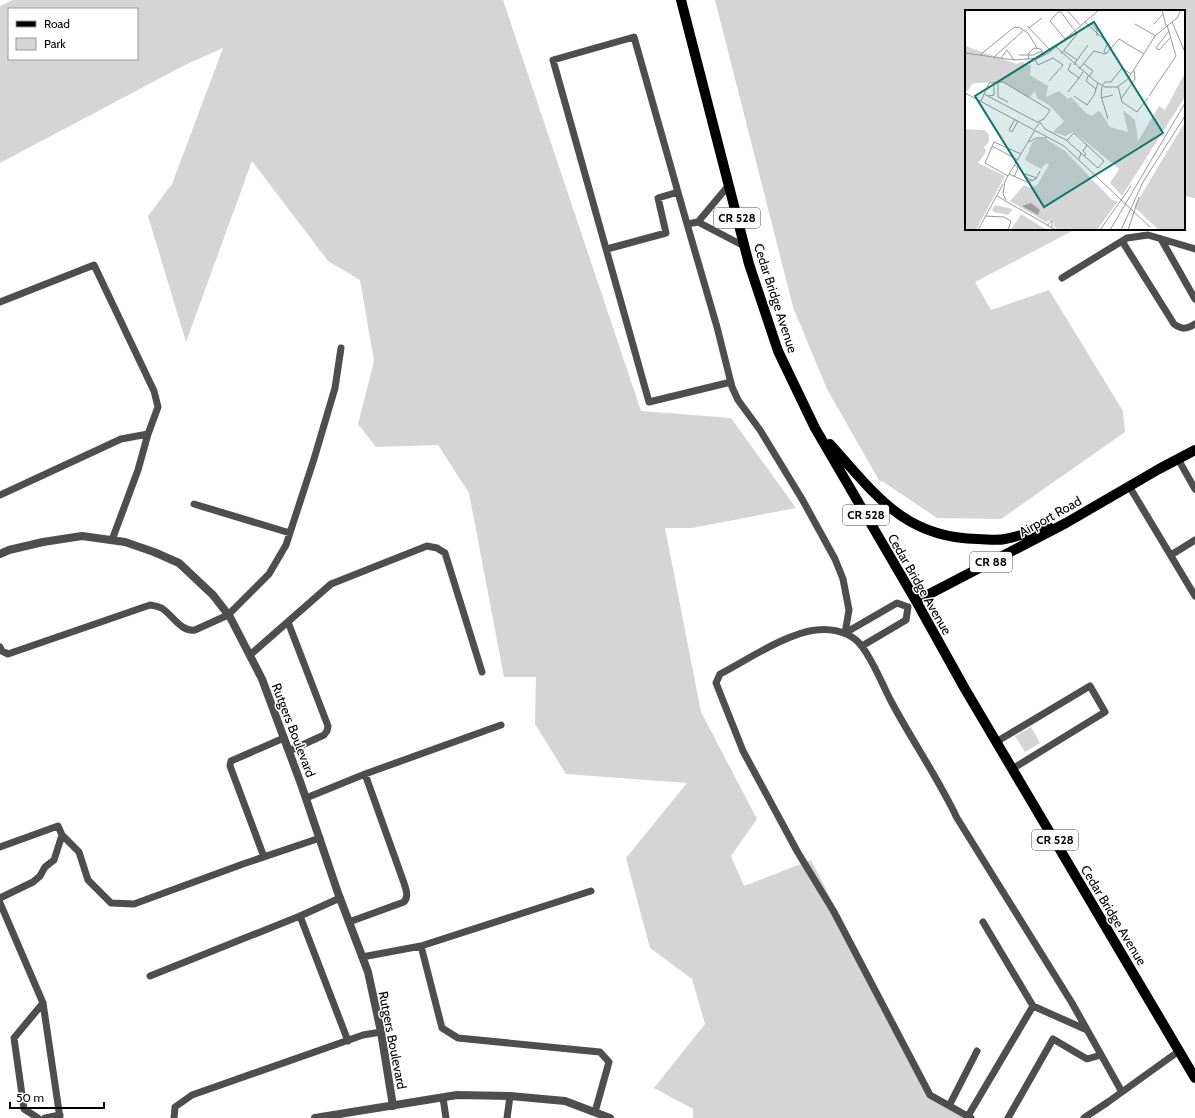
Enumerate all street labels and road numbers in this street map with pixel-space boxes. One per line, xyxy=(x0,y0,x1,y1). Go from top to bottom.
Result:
road number: CR 528 xyxy=(714,208,760,228)
street label: Cedar Bridge Avenue xyxy=(751,241,801,355)
street label: Airport Road xyxy=(1016,492,1084,540)
road number: CR 528 xyxy=(843,505,889,525)
street label: Cedar Bridge Avenue xyxy=(885,531,956,638)
road number: CR 88 xyxy=(970,552,1012,572)
street label: Rutgers Boulevard xyxy=(269,681,319,779)
road number: CR 528 xyxy=(1032,830,1078,850)
street label: Cedar Bridge Avenue xyxy=(1078,862,1150,968)
street label: Rutgers Boulevard xyxy=(376,990,410,1090)

